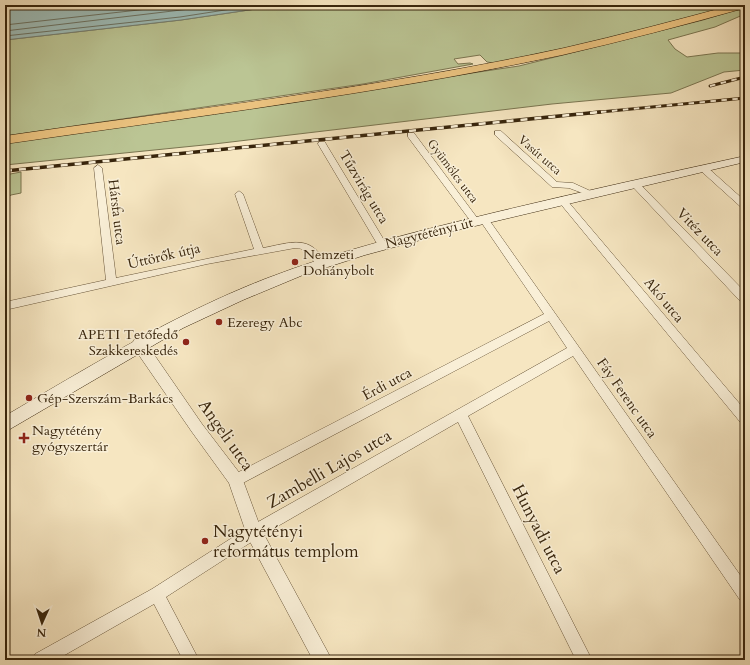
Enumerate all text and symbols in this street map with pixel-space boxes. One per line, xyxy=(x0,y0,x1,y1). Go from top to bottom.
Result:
street label: Vasút utca xyxy=(515,132,566,179)
street label: Gyümölcs utca xyxy=(424,136,483,207)
street label: Tűzvirág utca xyxy=(335,147,393,227)
street label: Hársfa utca xyxy=(104,178,130,246)
street label: Vitéz utca xyxy=(672,204,728,260)
street label: Nagytétényi út xyxy=(383,213,475,253)
street label: Úttörők útja xyxy=(126,238,202,274)
place label: Nemzeti Dohánybolt xyxy=(303,245,375,280)
marker: Nemzeti Dohánybolt xyxy=(290,257,300,267)
street label: Akó utca xyxy=(640,273,688,327)
place label: Ezeregy Abc xyxy=(227,313,303,332)
marker: Ezeregy Abc xyxy=(214,317,224,327)
place label: APETI Tetőfedő Szakkereskedés xyxy=(78,325,178,360)
marker: APETI Tetőfedő Szakkereskedés xyxy=(181,337,191,347)
street label: Fáy Ferenc utca xyxy=(592,354,662,442)
street label: Érdi utca xyxy=(359,363,415,405)
place label: Gép-Szerszám-Barkács xyxy=(37,389,174,408)
marker: Gép-Szerszám-Barkács xyxy=(24,393,34,403)
street label: Angeli utca xyxy=(193,395,259,476)
place label: Nagytétény gyógyszertár xyxy=(32,421,109,456)
street label: Zambelli Lajos utca xyxy=(262,424,396,514)
marker: Nagytétény gyógyszertár xyxy=(19,433,29,443)
street label: Hunyadi utca xyxy=(507,480,572,578)
place label: Nagytétényi református templom xyxy=(213,520,359,563)
marker: Nagytétényi református templom xyxy=(200,536,210,546)
north arrow xyxy=(22,603,62,643)
text: N xyxy=(36,625,47,640)

